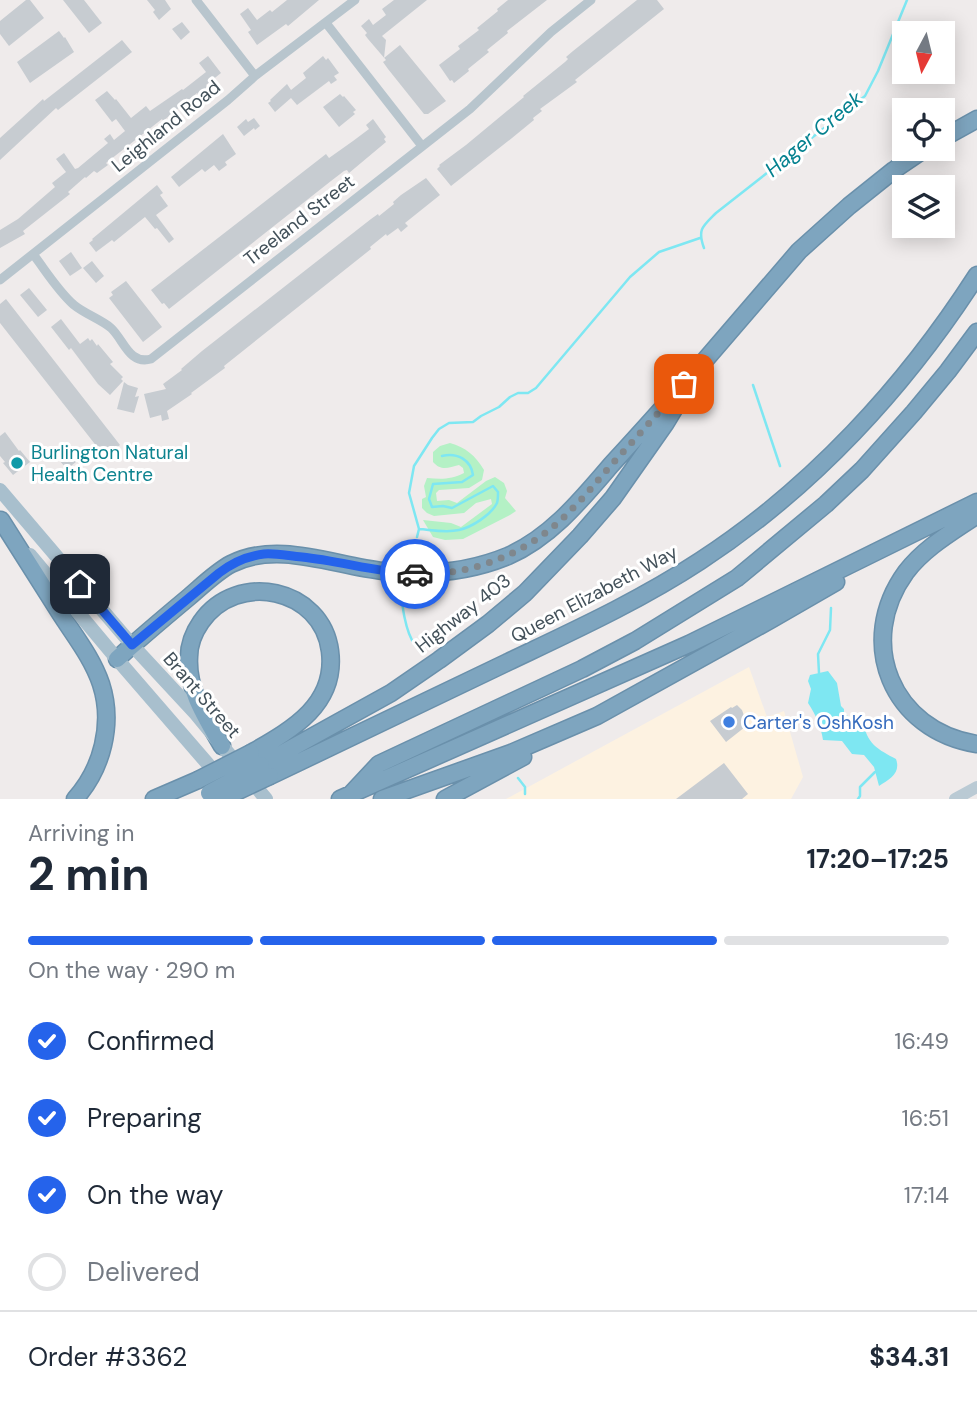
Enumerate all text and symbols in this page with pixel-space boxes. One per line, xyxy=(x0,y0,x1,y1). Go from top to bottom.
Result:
north arrow xyxy=(892,21,956,84)
map controls xyxy=(892,21,955,238)
street label: Leighland Road xyxy=(106,74,226,178)
water label: Hager Creek xyxy=(759,85,869,183)
button: locate xyxy=(892,98,955,161)
street label: Treeland Street xyxy=(238,169,360,271)
button: layers xyxy=(892,175,955,238)
pin xyxy=(654,354,714,414)
icon: bag xyxy=(665,365,703,403)
place label: Burlington Natural Health Centre xyxy=(31,440,188,487)
marker: Burlington Natural Health Centre xyxy=(9,455,25,471)
courier xyxy=(380,539,450,609)
street label: Queen Elizabeth Way xyxy=(506,539,682,649)
pin xyxy=(50,554,110,614)
icon: car xyxy=(396,555,434,593)
icon: home xyxy=(61,565,99,603)
street label: Highway 403 xyxy=(410,568,516,658)
street label: Brant Street xyxy=(158,647,246,743)
place label: Carter's OshKosh xyxy=(743,710,894,735)
marker: Carter's OshKosh xyxy=(721,714,737,730)
text: Arriving in xyxy=(28,818,134,848)
text: 17:20–17:25 xyxy=(806,842,949,876)
text: 2 min xyxy=(28,844,150,904)
text: On the way · 290 m xyxy=(28,955,235,985)
icon: check xyxy=(28,1022,66,1060)
text: Confirmed xyxy=(87,1024,214,1058)
text: 16:49 xyxy=(894,1026,949,1056)
icon: check xyxy=(28,1099,66,1137)
text: Preparing xyxy=(87,1101,202,1135)
text: 16:51 xyxy=(902,1103,949,1133)
icon: check xyxy=(28,1176,66,1214)
text: On the way xyxy=(87,1178,223,1212)
text: 17:14 xyxy=(904,1180,949,1210)
text: Delivered xyxy=(87,1255,200,1289)
text: Order #3362 xyxy=(28,1340,187,1374)
text: $34.31 xyxy=(869,1340,949,1374)

